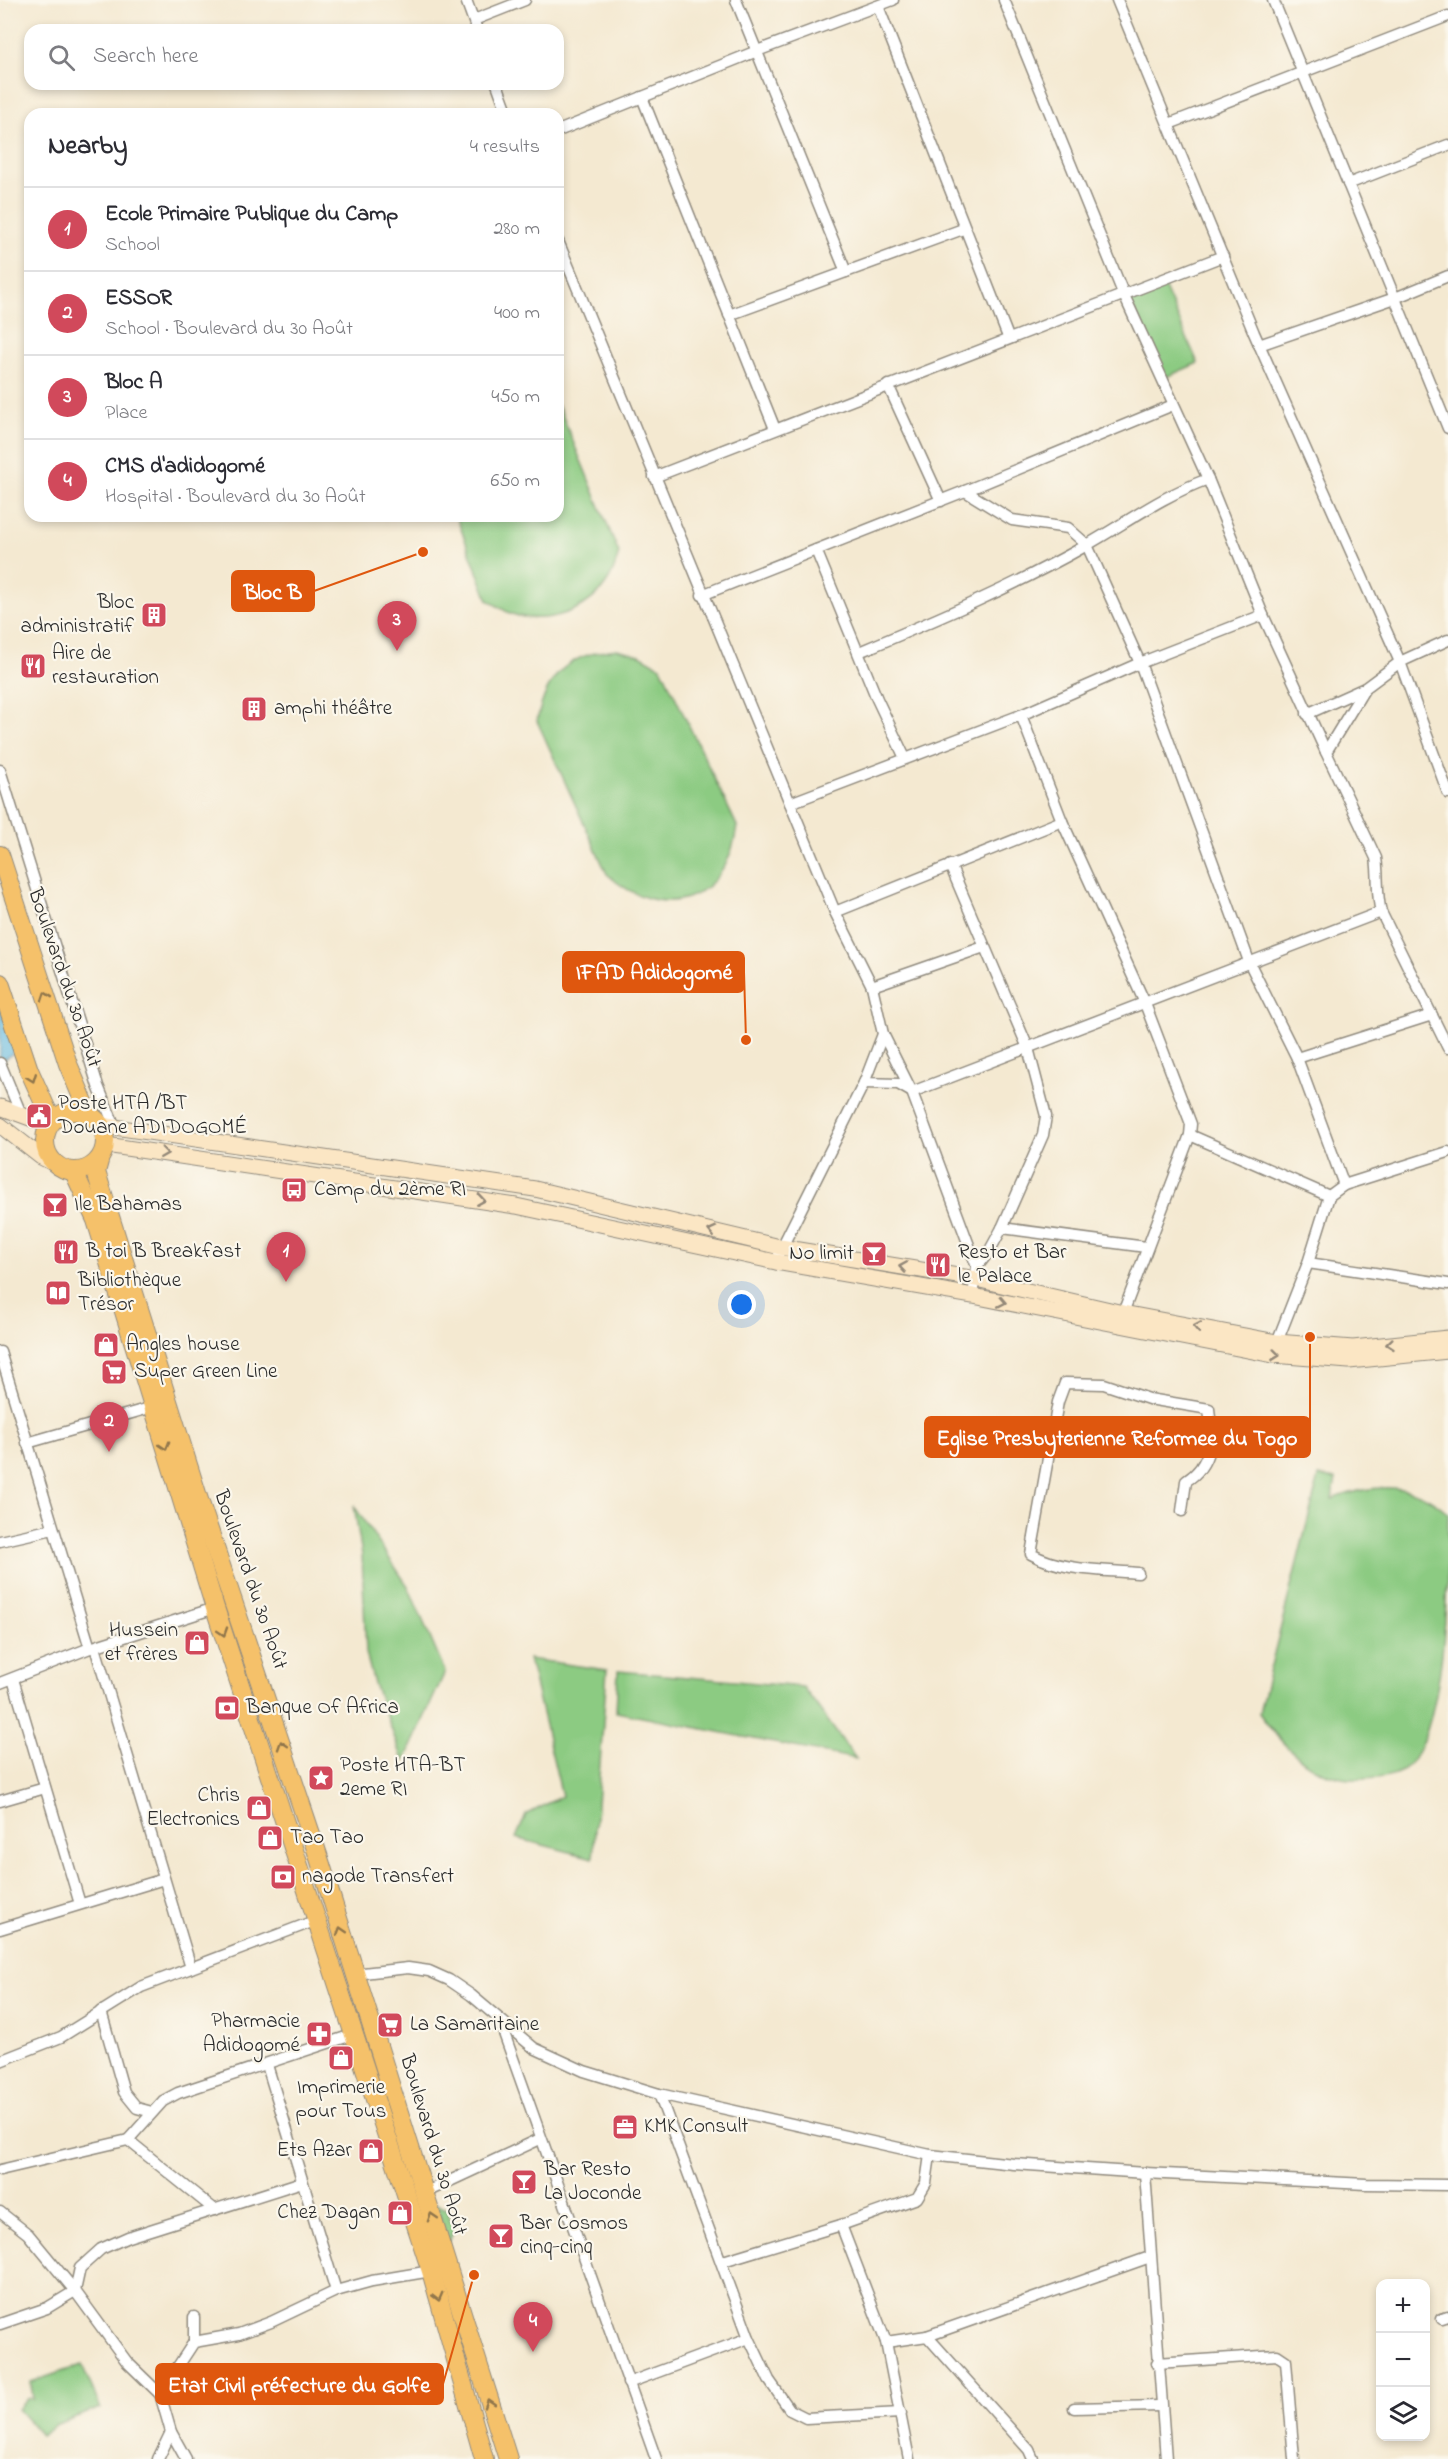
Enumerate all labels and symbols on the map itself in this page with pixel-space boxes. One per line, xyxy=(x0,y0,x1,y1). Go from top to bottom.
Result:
callout: Bloc B xyxy=(232,571,314,611)
text: Bloc B xyxy=(243,578,303,610)
place label: Bloc administratif xyxy=(20,588,135,642)
building icon: Bloc administratif xyxy=(139,600,169,630)
pin: 3 xyxy=(378,602,416,651)
place label: Aire de restauration xyxy=(52,639,159,693)
restaurant icon: Aire de restauration xyxy=(18,651,48,681)
building icon: amphi théâtre xyxy=(239,694,269,724)
place label: amphi théâtre xyxy=(274,694,393,724)
street label: Boulevard du 30 Août xyxy=(19,883,109,1072)
callout: IFAD Adidogomé xyxy=(563,952,744,992)
text: IFAD Adidogomé xyxy=(576,958,733,991)
one-way arrow xyxy=(40,991,53,1002)
one-way arrow xyxy=(25,1072,38,1082)
place label: Poste HTA /BT Douane ADIDOGOMÉ xyxy=(57,1089,247,1143)
public building icon: Poste HTA /BT Douane ADIDOGOMÉ xyxy=(24,1101,54,1131)
one-way arrow xyxy=(159,1146,168,1159)
bus stop icon: Camp du 2ème RI xyxy=(279,1175,309,1205)
place label: Camp du 2ème RI xyxy=(314,1175,466,1205)
bar icon: Ile Bahamas xyxy=(40,1190,70,1220)
place label: Ile Bahamas xyxy=(74,1190,182,1220)
one-way arrow xyxy=(476,1193,486,1206)
one-way arrow xyxy=(707,1225,717,1238)
pin: 1 xyxy=(266,1232,306,1282)
restaurant icon: B toi B Breakfast xyxy=(51,1237,81,1267)
place label: B toi B Breakfast xyxy=(85,1237,241,1267)
place label: Resto et Bar le Palace xyxy=(958,1238,1067,1292)
place label: No limit xyxy=(789,1239,854,1269)
bar icon: No limit xyxy=(859,1239,889,1269)
restaurant icon: Resto et Bar le Palace xyxy=(923,1250,953,1280)
one-way arrow xyxy=(898,1261,908,1274)
place label: Bibliothèque Trésor xyxy=(77,1266,182,1320)
library icon: Bibliothèque Trésor xyxy=(43,1278,73,1308)
your location xyxy=(727,1290,756,1319)
one-way arrow xyxy=(997,1295,1007,1308)
one-way arrow xyxy=(1192,1321,1202,1334)
shop icon: Angles house xyxy=(91,1330,121,1360)
place label: Angles house xyxy=(126,1330,240,1362)
one-way arrow xyxy=(1385,1337,1394,1350)
one-way arrow xyxy=(1271,1348,1281,1361)
supermarket icon: Super Green Line xyxy=(99,1357,129,1387)
place label: Super Green Line xyxy=(134,1357,278,1387)
pin: 2 xyxy=(90,1402,128,1452)
callout: Eglise Presbyterienne Reformee du Togo xyxy=(925,1417,1310,1457)
text: Eglise Presbyterienne Reformee du Togo xyxy=(937,1424,1297,1457)
one-way arrow xyxy=(158,1440,170,1451)
street label: Boulevard du 30 Août xyxy=(205,1485,295,1674)
place label: Hussein et frères xyxy=(105,1616,178,1670)
one-way arrow xyxy=(216,1626,228,1637)
shop icon: Hussein et frères xyxy=(182,1628,212,1658)
bank icon: Banque Of Africa xyxy=(212,1693,242,1723)
place label: Banque Of Africa xyxy=(245,1693,399,1723)
one-way arrow xyxy=(276,1741,289,1751)
place label: Poste HTA-BT 2eme RI xyxy=(340,1751,465,1805)
place icon: Poste HTA-BT 2eme RI xyxy=(306,1763,336,1793)
place label: Chris Electronics xyxy=(146,1781,240,1835)
shop icon: Chris Electronics xyxy=(244,1793,274,1823)
shop icon: Tao Tao xyxy=(255,1823,285,1853)
place label: Tao Tao xyxy=(290,1823,364,1853)
bank icon: nagode Transfert xyxy=(268,1862,298,1892)
place label: nagode Transfert xyxy=(302,1862,454,1894)
one-way arrow xyxy=(336,1926,348,1937)
place label: Pharmacie Adidogomé xyxy=(203,2007,301,2063)
supermarket icon: La Samaritaine xyxy=(375,2010,405,2040)
place label: La Samaritaine xyxy=(410,2010,540,2040)
pharmacy icon: Pharmacie Adidogomé xyxy=(304,2019,334,2049)
shop icon: Imprimerie pour Tous xyxy=(326,2043,356,2073)
street label: Boulevard du 30 Août xyxy=(391,2050,475,2239)
place label: Imprimerie pour Tous xyxy=(296,2073,386,2127)
office icon: KMK Consult xyxy=(610,2112,640,2142)
place label: KMK Consult xyxy=(644,2112,748,2142)
place label: Ets Azar xyxy=(277,2136,352,2166)
shop icon: Ets Azar xyxy=(356,2136,386,2166)
place label: Bar Resto La Joconde xyxy=(543,2155,642,2209)
bar icon: Bar Resto La Joconde xyxy=(509,2167,539,2197)
place label: Chez Dagan xyxy=(277,2198,380,2230)
shop icon: Chez Dagan xyxy=(385,2198,415,2228)
place label: Bar Cosmos cinq-cinq xyxy=(519,2209,628,2263)
one-way arrow xyxy=(427,2212,439,2223)
bar icon: Bar Cosmos cinq-cinq xyxy=(486,2221,516,2251)
one-way arrow xyxy=(431,2291,443,2302)
pin: 4 xyxy=(514,2302,552,2352)
callout: Etat Civil préfecture du Golfe xyxy=(156,2364,443,2404)
text: Etat Civil préfecture du Golfe xyxy=(168,2371,431,2403)
one-way arrow xyxy=(484,2398,497,2409)

